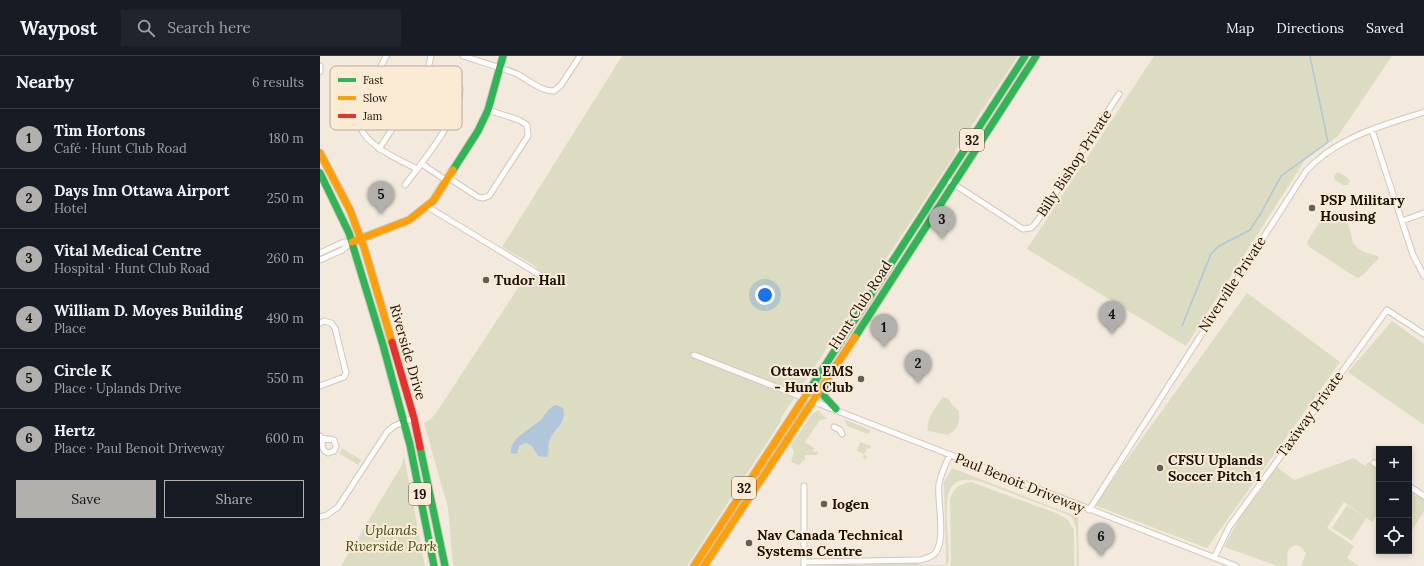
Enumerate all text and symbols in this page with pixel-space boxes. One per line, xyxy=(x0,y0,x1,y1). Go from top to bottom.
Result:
search box xyxy=(121,10,401,46)
text: Waypost xyxy=(20,16,97,40)
icon: search xyxy=(135,17,157,39)
text: Search here xyxy=(167,18,251,37)
text: Map xyxy=(1226,19,1254,37)
text: Directions xyxy=(1276,19,1344,37)
text: Saved xyxy=(1366,19,1404,37)
legend xyxy=(330,66,462,130)
text: Nearby xyxy=(16,71,74,93)
text: Fast xyxy=(363,73,384,87)
text: 6 results xyxy=(252,74,304,91)
text: Slow xyxy=(363,91,388,105)
street label: Billy Bishop Private xyxy=(1033,106,1116,220)
text: Jam xyxy=(362,109,383,123)
text: Tim Hortons xyxy=(54,121,145,140)
road number: 32 xyxy=(960,129,984,151)
text: 1 xyxy=(26,130,32,147)
text: 180 m xyxy=(269,130,304,147)
text: Café · Hunt Club Road xyxy=(54,140,187,157)
text: Days Inn Ottawa Airport xyxy=(54,181,230,200)
pin: 5 xyxy=(368,181,394,214)
text: 2 xyxy=(26,190,32,207)
text: 250 m xyxy=(267,190,304,207)
place label: PSP Military Housing xyxy=(1320,191,1405,225)
text: Hotel xyxy=(54,200,87,217)
marker: PSP Military Housing xyxy=(1307,203,1317,213)
pin: 3 xyxy=(929,206,955,239)
street label: Niverville Private xyxy=(1194,232,1270,335)
text: Vital Medical Centre xyxy=(54,241,201,260)
text: 3 xyxy=(25,250,33,267)
text: 260 m xyxy=(266,250,304,267)
street label: Hunt Club Road xyxy=(824,257,896,353)
text: Hospital · Hunt Club Road xyxy=(54,260,210,277)
place label: Tudor Hall xyxy=(494,271,566,289)
marker: Tudor Hall xyxy=(481,275,491,285)
your location xyxy=(755,285,775,305)
text: William D. Moyes Building xyxy=(54,301,243,320)
pin: 4 xyxy=(1099,301,1125,334)
street label: Riverside Drive xyxy=(386,302,430,402)
text: 4 xyxy=(25,310,33,327)
text: 490 m xyxy=(266,310,304,327)
pin: 1 xyxy=(871,314,897,347)
text: Place xyxy=(54,320,86,337)
pin: 2 xyxy=(905,350,931,383)
text: Circle K xyxy=(54,361,111,380)
place label: Ottawa EMS - Hunt Club xyxy=(770,362,853,396)
street label: Taxiway Private xyxy=(1273,367,1347,461)
text: 5 xyxy=(25,370,33,387)
text: 550 m xyxy=(267,370,304,387)
marker: Ottawa EMS - Hunt Club xyxy=(856,374,866,384)
text: Place · Uplands Drive xyxy=(54,380,181,397)
text: Hertz xyxy=(54,421,95,440)
text: 6 xyxy=(25,430,33,447)
text: 600 m xyxy=(265,430,304,447)
text: Place · Paul Benoit Driveway xyxy=(54,440,224,457)
map controls xyxy=(1376,446,1412,554)
button: + xyxy=(1376,446,1412,482)
street label: Paul Benoit Driveway xyxy=(953,449,1088,517)
place label: CFSU Uplands Soccer Pitch 1 xyxy=(1168,451,1263,485)
marker: CFSU Uplands Soccer Pitch 1 xyxy=(1155,463,1165,473)
road number: 32 xyxy=(732,477,756,499)
button: Save xyxy=(16,480,156,518)
button: Share xyxy=(164,480,304,518)
button: − xyxy=(1376,482,1412,518)
road number: 19 xyxy=(409,483,431,505)
place label: Iogen xyxy=(832,495,869,513)
marker: Iogen xyxy=(819,499,829,509)
button: locate xyxy=(1376,518,1412,554)
park label: Uplands Riverside Park xyxy=(345,521,437,555)
pin: 6 xyxy=(1088,523,1114,556)
place label: Nav Canada Technical Systems Centre xyxy=(757,526,903,560)
marker: Nav Canada Technical Systems Centre xyxy=(744,538,754,548)

